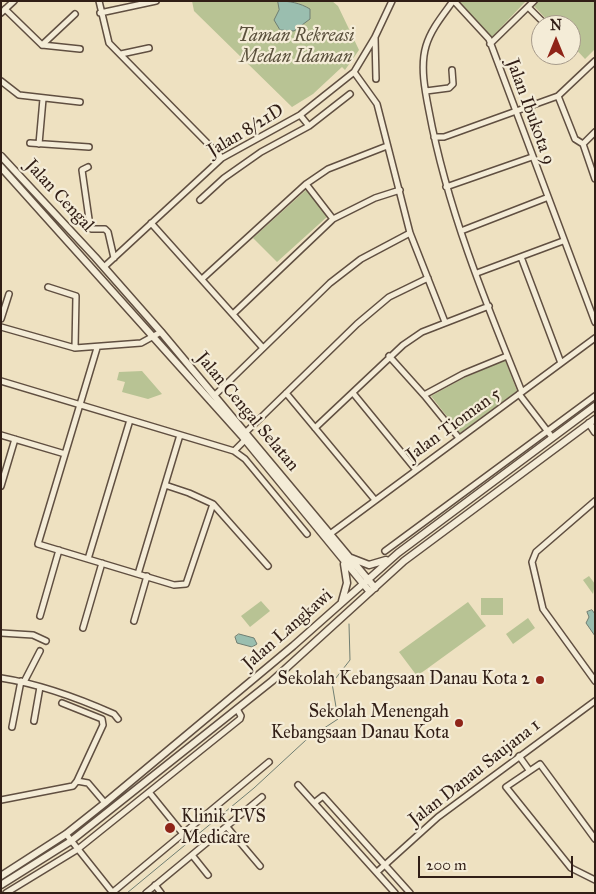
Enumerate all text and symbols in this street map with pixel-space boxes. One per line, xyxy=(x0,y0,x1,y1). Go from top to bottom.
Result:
north arrow xyxy=(531,15,581,65)
text: N xyxy=(550,17,562,34)
park label: Taman Rekreasi Medan Idaman xyxy=(238,26,354,68)
street label: Jalan Ibukota 9 xyxy=(501,56,559,168)
street label: Jalan 8/21D xyxy=(204,100,288,162)
street label: Jalan Cengal xyxy=(20,155,98,237)
street label: Jalan Cengal Selatan xyxy=(191,348,303,476)
street label: Jalan Tioman 5 xyxy=(403,383,505,467)
street label: Jalan Langkawi xyxy=(239,585,337,675)
place label: Sekolah Kebangsaan Danau Kota 2 xyxy=(278,669,530,691)
marker: Sekolah Kebangsaan Danau Kota 2 xyxy=(534,674,546,686)
place label: Sekolah Menengah Kebangsaan Danau Kota xyxy=(271,702,449,744)
street label: Jalan Danau Saujana 1 xyxy=(405,715,545,831)
marker: Sekolah Menengah Kebangsaan Danau Kota xyxy=(453,717,465,729)
place label: Klinik TVS Medicare xyxy=(181,807,266,850)
marker: Klinik TVS Medicare xyxy=(163,821,177,835)
scale bar xyxy=(421,846,576,878)
text: 200 m xyxy=(426,856,467,874)

